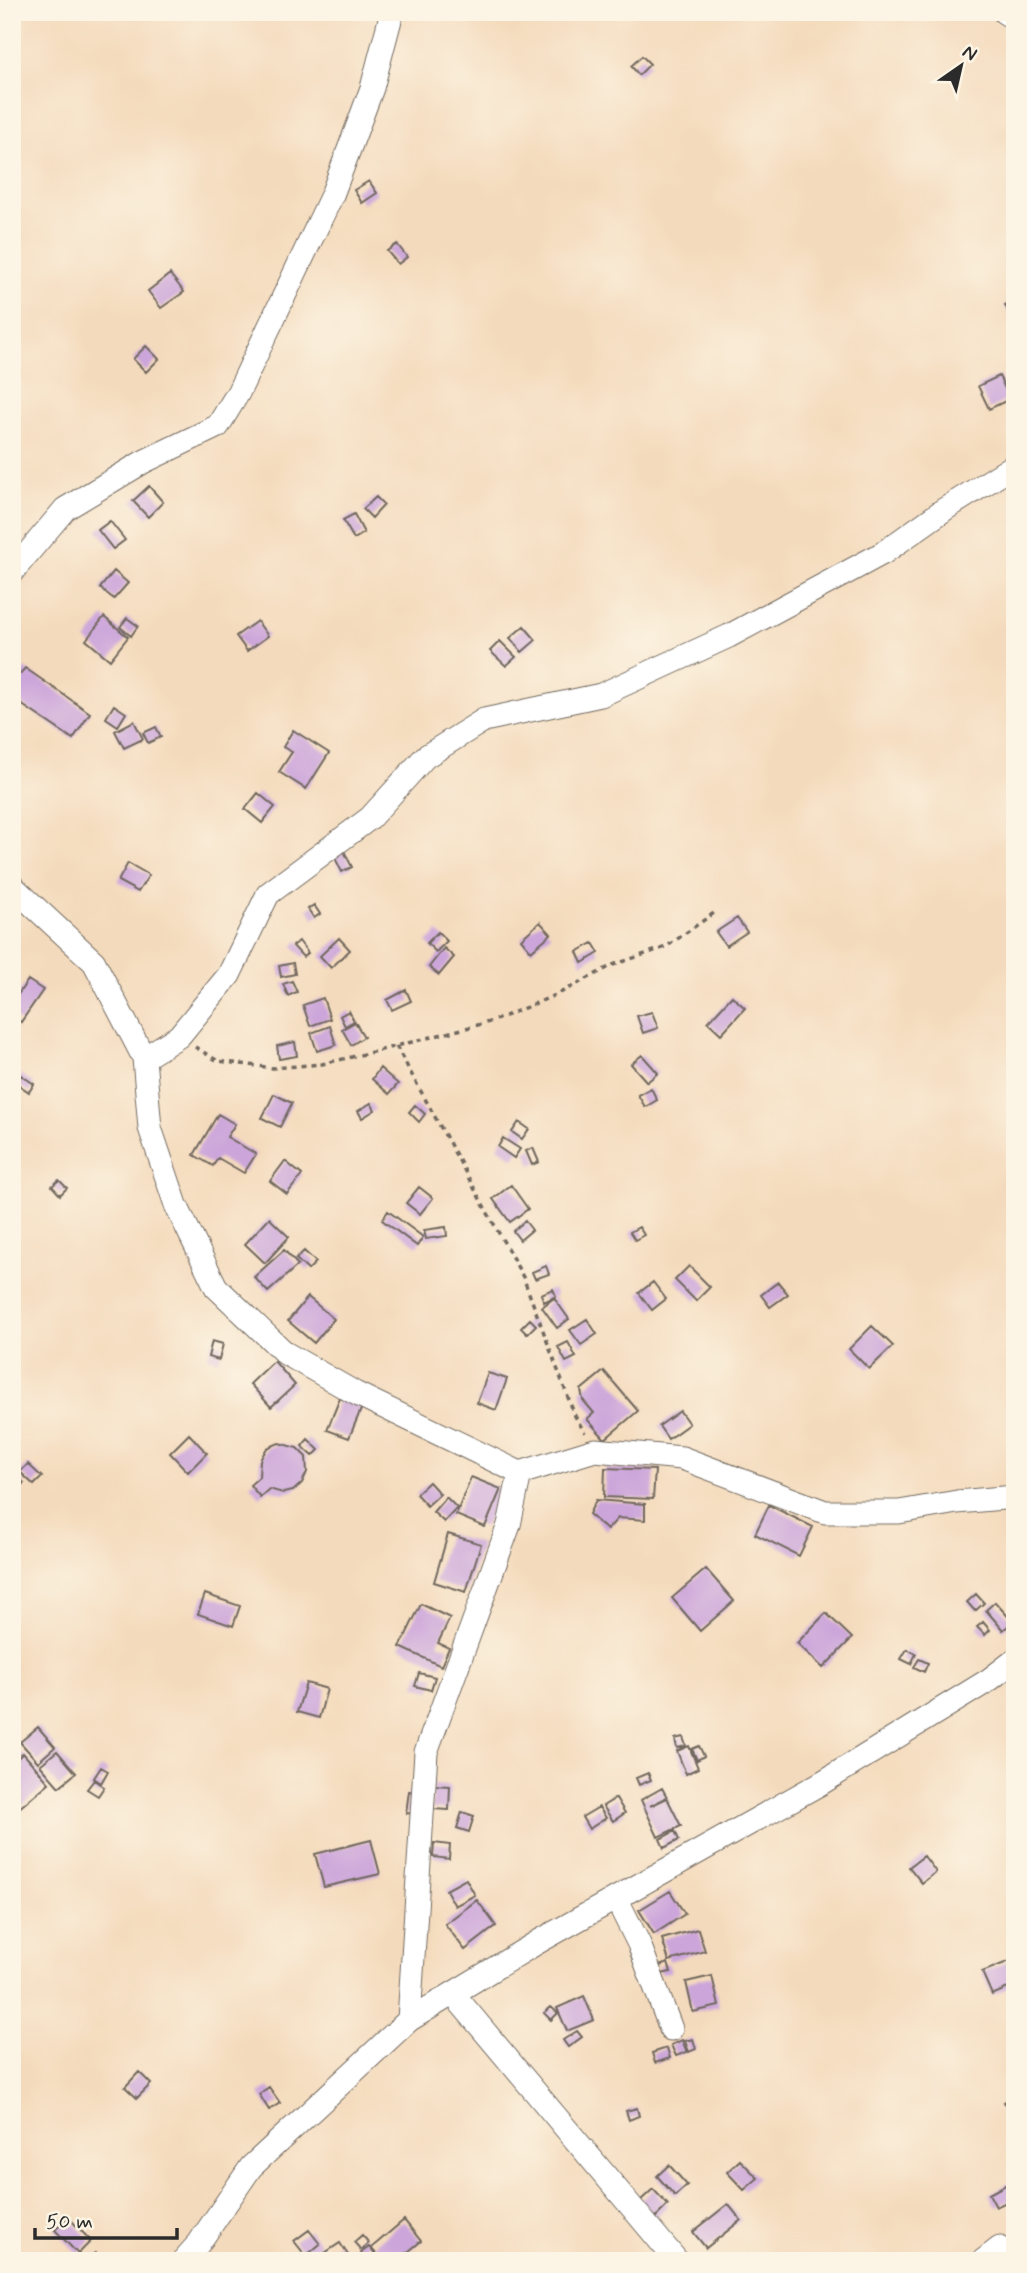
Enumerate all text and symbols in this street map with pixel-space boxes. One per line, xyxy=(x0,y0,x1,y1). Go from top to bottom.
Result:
north arrow xyxy=(926,32,996,102)
text: N xyxy=(957,39,982,67)
scale bar xyxy=(35,2196,177,2240)
text: 50 m xyxy=(46,2208,93,2236)

